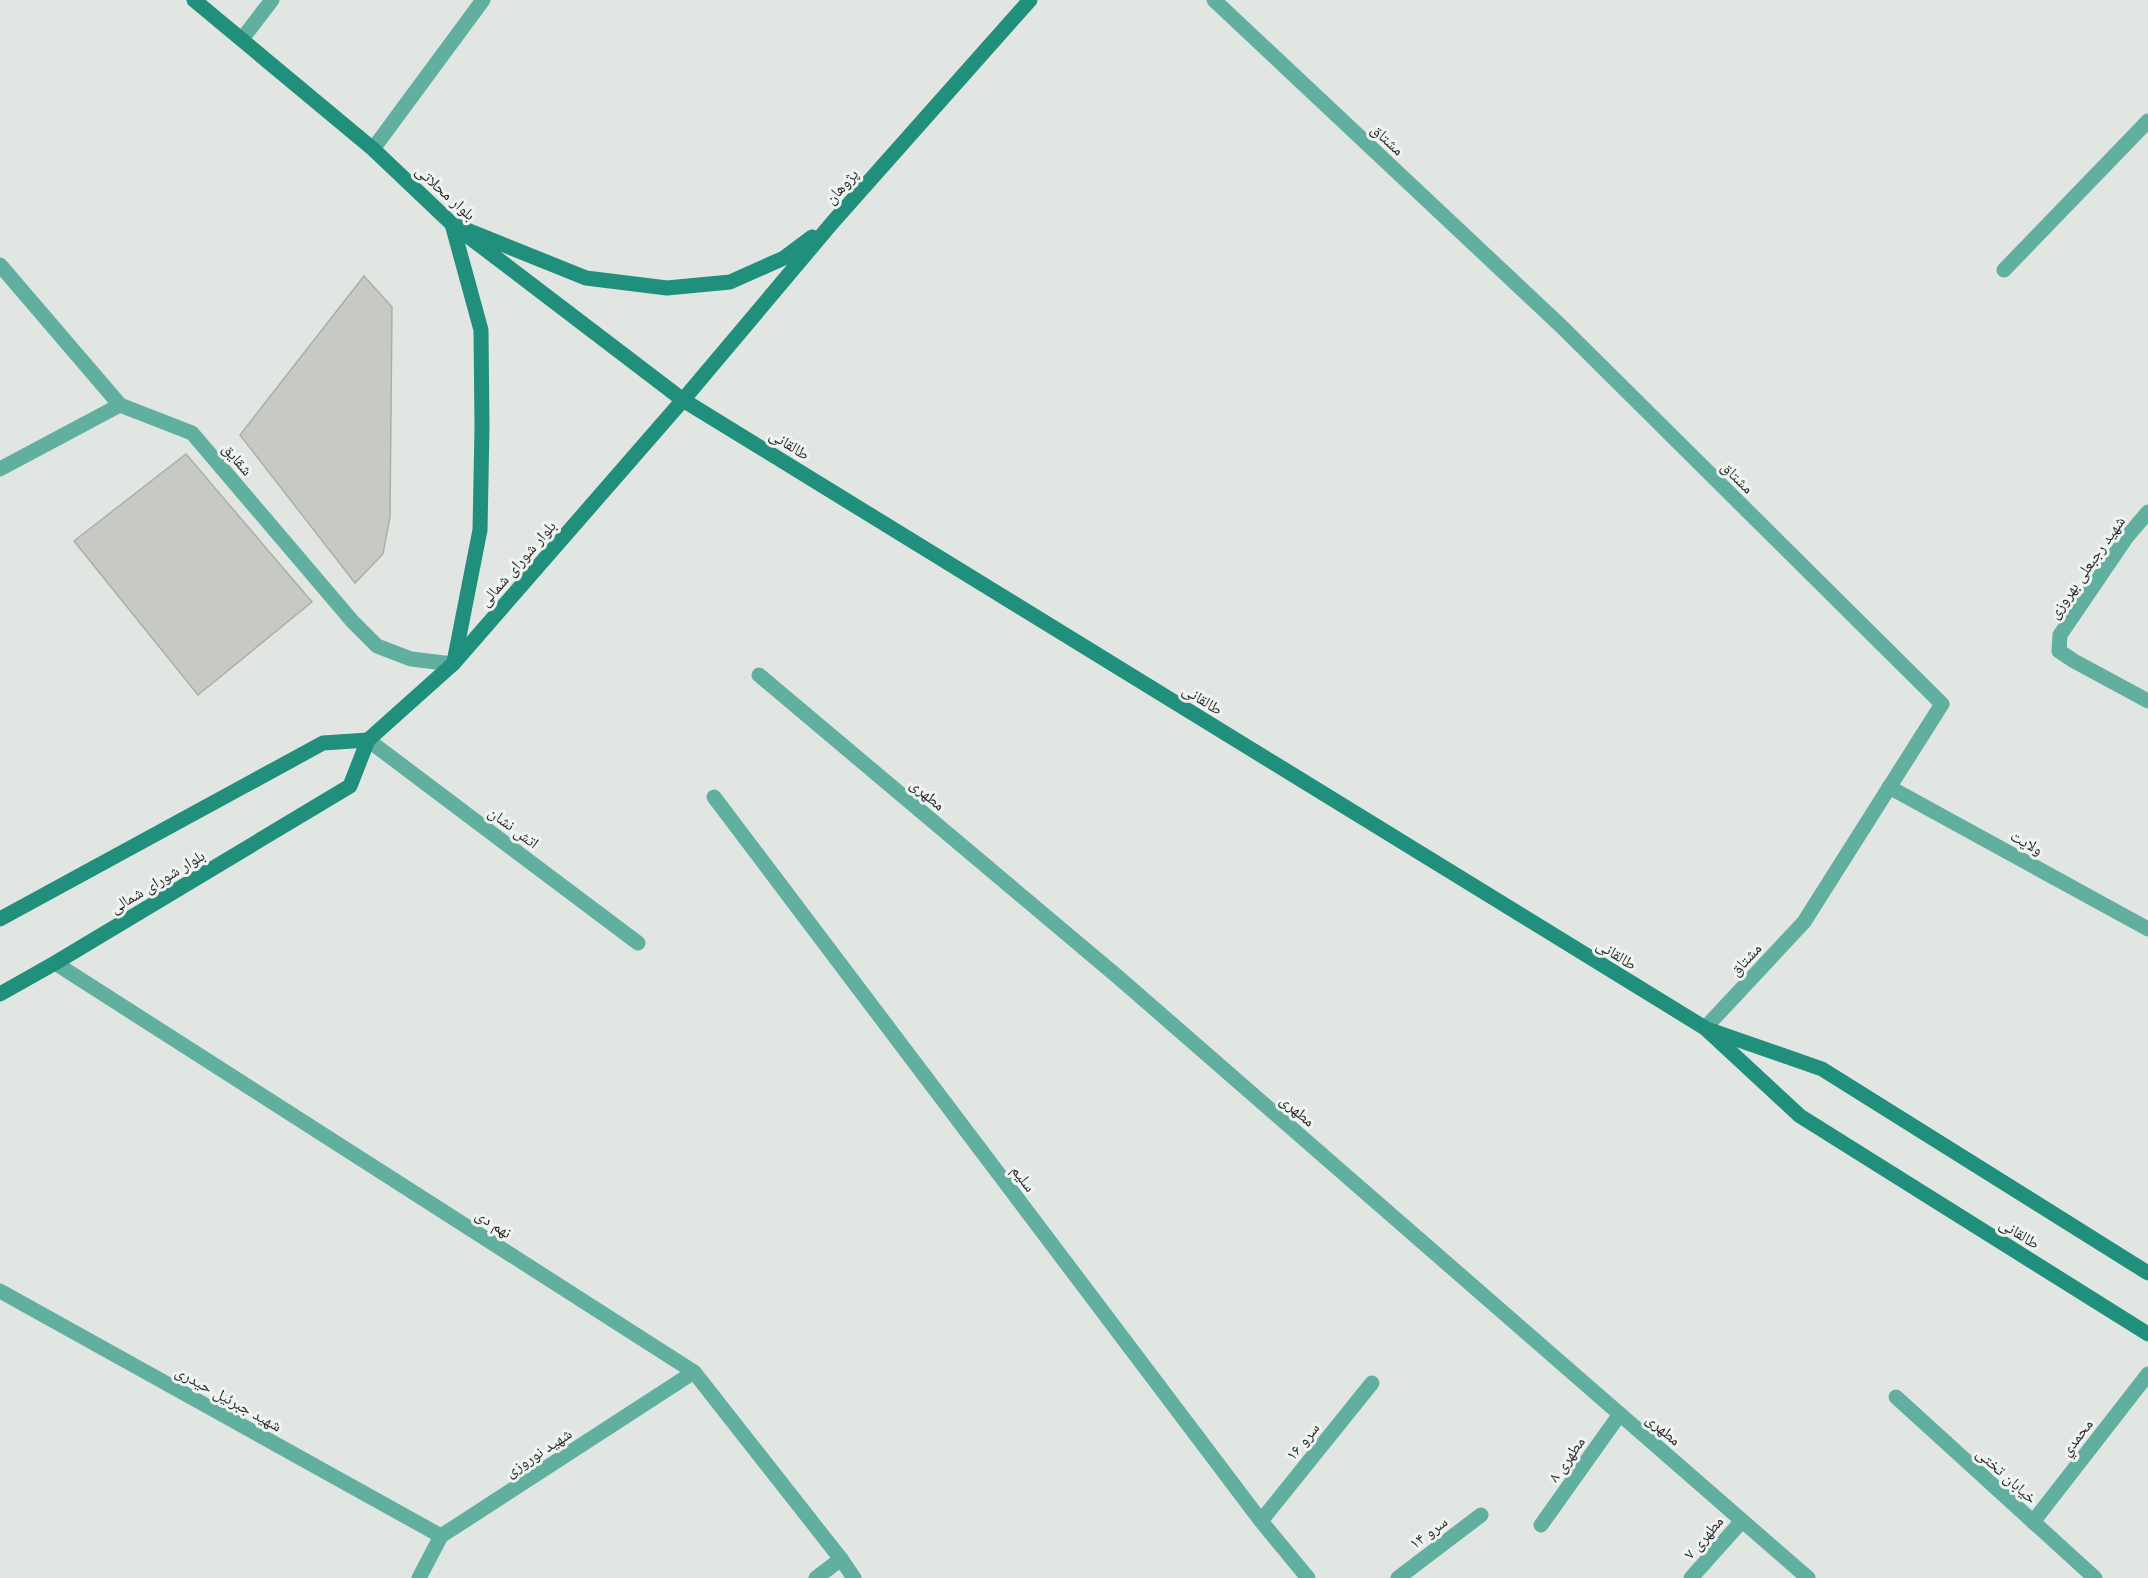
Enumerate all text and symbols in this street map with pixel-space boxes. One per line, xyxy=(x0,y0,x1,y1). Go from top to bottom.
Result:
street label: مشتاق xyxy=(1367,119,1409,160)
street label: بلوار محلاتی xyxy=(411,160,480,225)
street label: پژوهان xyxy=(820,164,863,209)
street label: طالقانی xyxy=(766,424,814,465)
street label: شقایق xyxy=(218,439,257,480)
street label: مشتاق xyxy=(1717,456,1759,498)
street label: شهید رجبعلی بهروزی xyxy=(2043,512,2130,623)
street label: بلوار شورای شمالی xyxy=(474,516,561,611)
street label: طالقانی xyxy=(1179,679,1227,720)
street label: مطهری xyxy=(906,774,950,815)
street label: اتش نشان xyxy=(484,802,543,853)
street label: ولایت xyxy=(2007,825,2047,859)
street label: بلوار شورای شمالی xyxy=(106,845,209,918)
street label: طالقانی xyxy=(1593,934,1641,975)
street label: مشتاق xyxy=(1725,938,1766,980)
street label: مطهری xyxy=(1276,1089,1320,1131)
street label: سلیم xyxy=(1007,1161,1041,1196)
street label: نهم دی xyxy=(471,1204,516,1243)
street label: طالقانی xyxy=(1996,1213,2044,1254)
street label: شهید جبرئیل حیدری xyxy=(172,1360,286,1436)
street label: مطهری xyxy=(1642,1408,1686,1450)
street label: محمدي xyxy=(2055,1414,2099,1462)
street label: سرو ۱۶ xyxy=(1281,1418,1323,1464)
street label: شهید نوروزی xyxy=(501,1423,576,1482)
street label: مطهری ۸ xyxy=(1543,1432,1590,1486)
street label: خیابان تختی xyxy=(1972,1443,2041,1508)
street label: سرو ۱۴ xyxy=(1405,1511,1451,1553)
street label: مطهری ۷ xyxy=(1679,1511,1728,1563)

